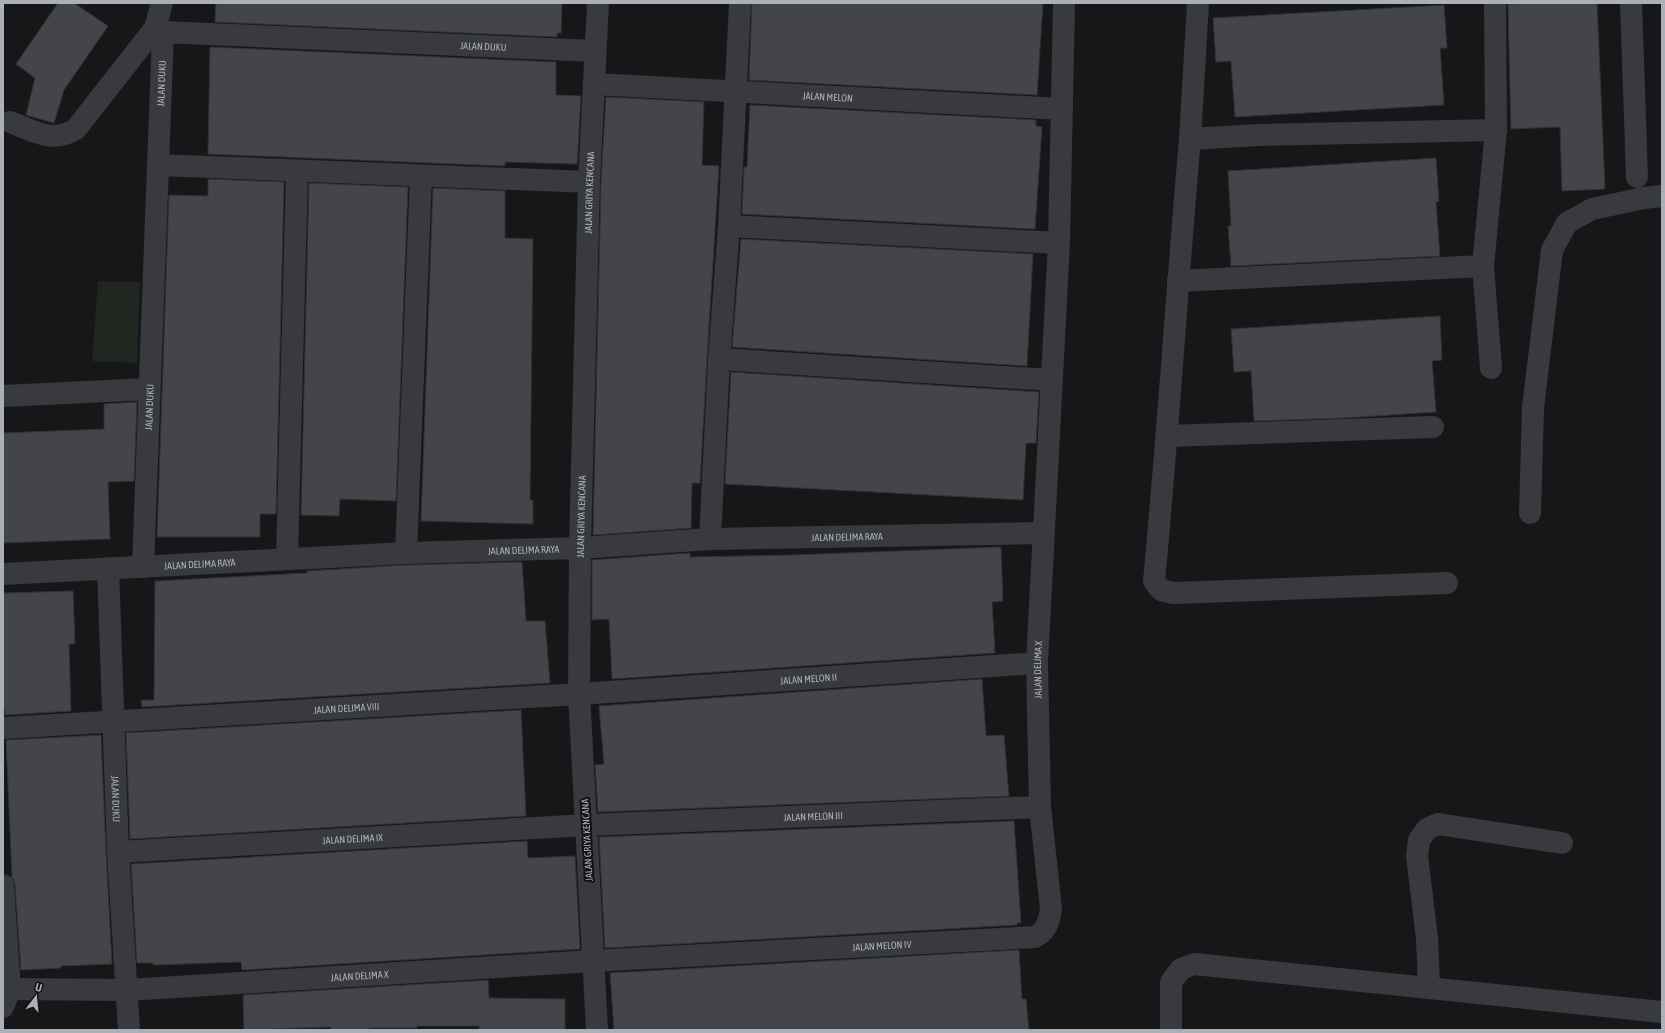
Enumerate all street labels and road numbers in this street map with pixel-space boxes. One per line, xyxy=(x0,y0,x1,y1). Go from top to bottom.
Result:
street label: JALAN DUKU xyxy=(460,40,507,53)
street label: JALAN DUKU xyxy=(155,60,167,107)
street label: JALAN MELON xyxy=(802,90,853,103)
street label: JALAN GRIYA KENCANA xyxy=(582,151,596,234)
street label: JALAN DUKU xyxy=(143,384,155,431)
street label: JALAN GRIYA KENCANA xyxy=(574,475,587,558)
street label: JALAN DELIMA RAYA xyxy=(811,530,883,543)
street label: JALAN DELIMA RAYA xyxy=(487,543,560,556)
street label: JALAN DELIMA RAYA xyxy=(164,556,236,571)
street label: JALAN DELIMA X xyxy=(1031,640,1044,699)
street label: JALAN MELON II xyxy=(780,671,837,686)
street label: JALAN DELIMA VIII xyxy=(313,700,380,715)
street label: JALAN DUKU xyxy=(110,775,122,822)
street label: JALAN GRIYA KENCANA xyxy=(579,798,595,881)
street label: JALAN MELON III xyxy=(783,809,843,823)
street label: JALAN DELIMA IX xyxy=(322,831,384,846)
street label: JALAN MELON IV xyxy=(852,938,912,952)
street label: JALAN DELIMA X xyxy=(330,968,389,983)

